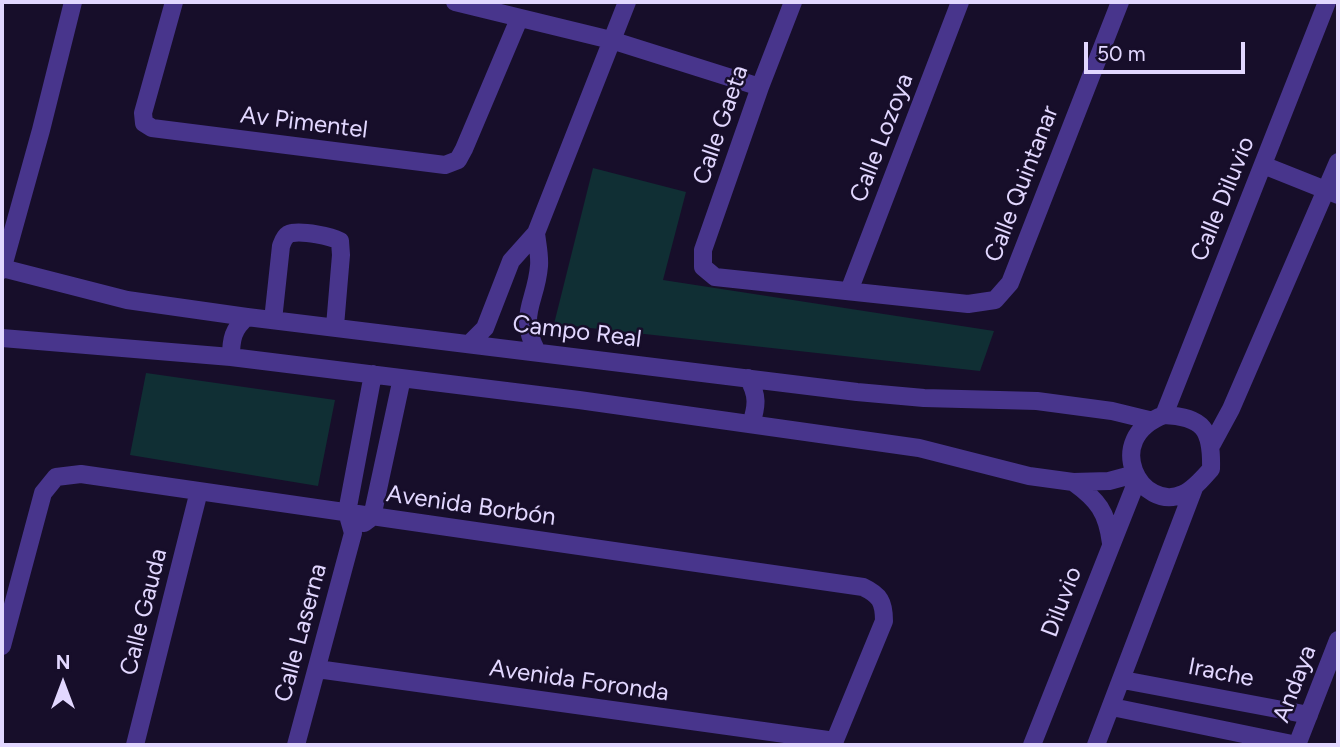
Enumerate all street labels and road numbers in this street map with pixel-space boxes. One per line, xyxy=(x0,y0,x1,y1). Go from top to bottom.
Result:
street label: Calle Gaeta xyxy=(687,62,755,188)
street label: Calle Lozoya xyxy=(844,70,920,206)
street label: Av Pimentel xyxy=(239,101,369,145)
street label: Calle Quintanar xyxy=(979,102,1065,266)
street label: Calle Diluvio xyxy=(1185,132,1261,266)
street label: Campo Real xyxy=(511,310,643,354)
street label: Avenida Borbón xyxy=(385,480,557,532)
street label: Calle Gauda xyxy=(114,546,174,678)
street label: Calle Laserna xyxy=(269,561,333,705)
street label: Diluvio xyxy=(1036,563,1088,641)
street label: Andaya xyxy=(1267,641,1323,727)
street label: Irache xyxy=(1186,653,1256,693)
street label: Avenida Foronda xyxy=(487,654,671,708)

